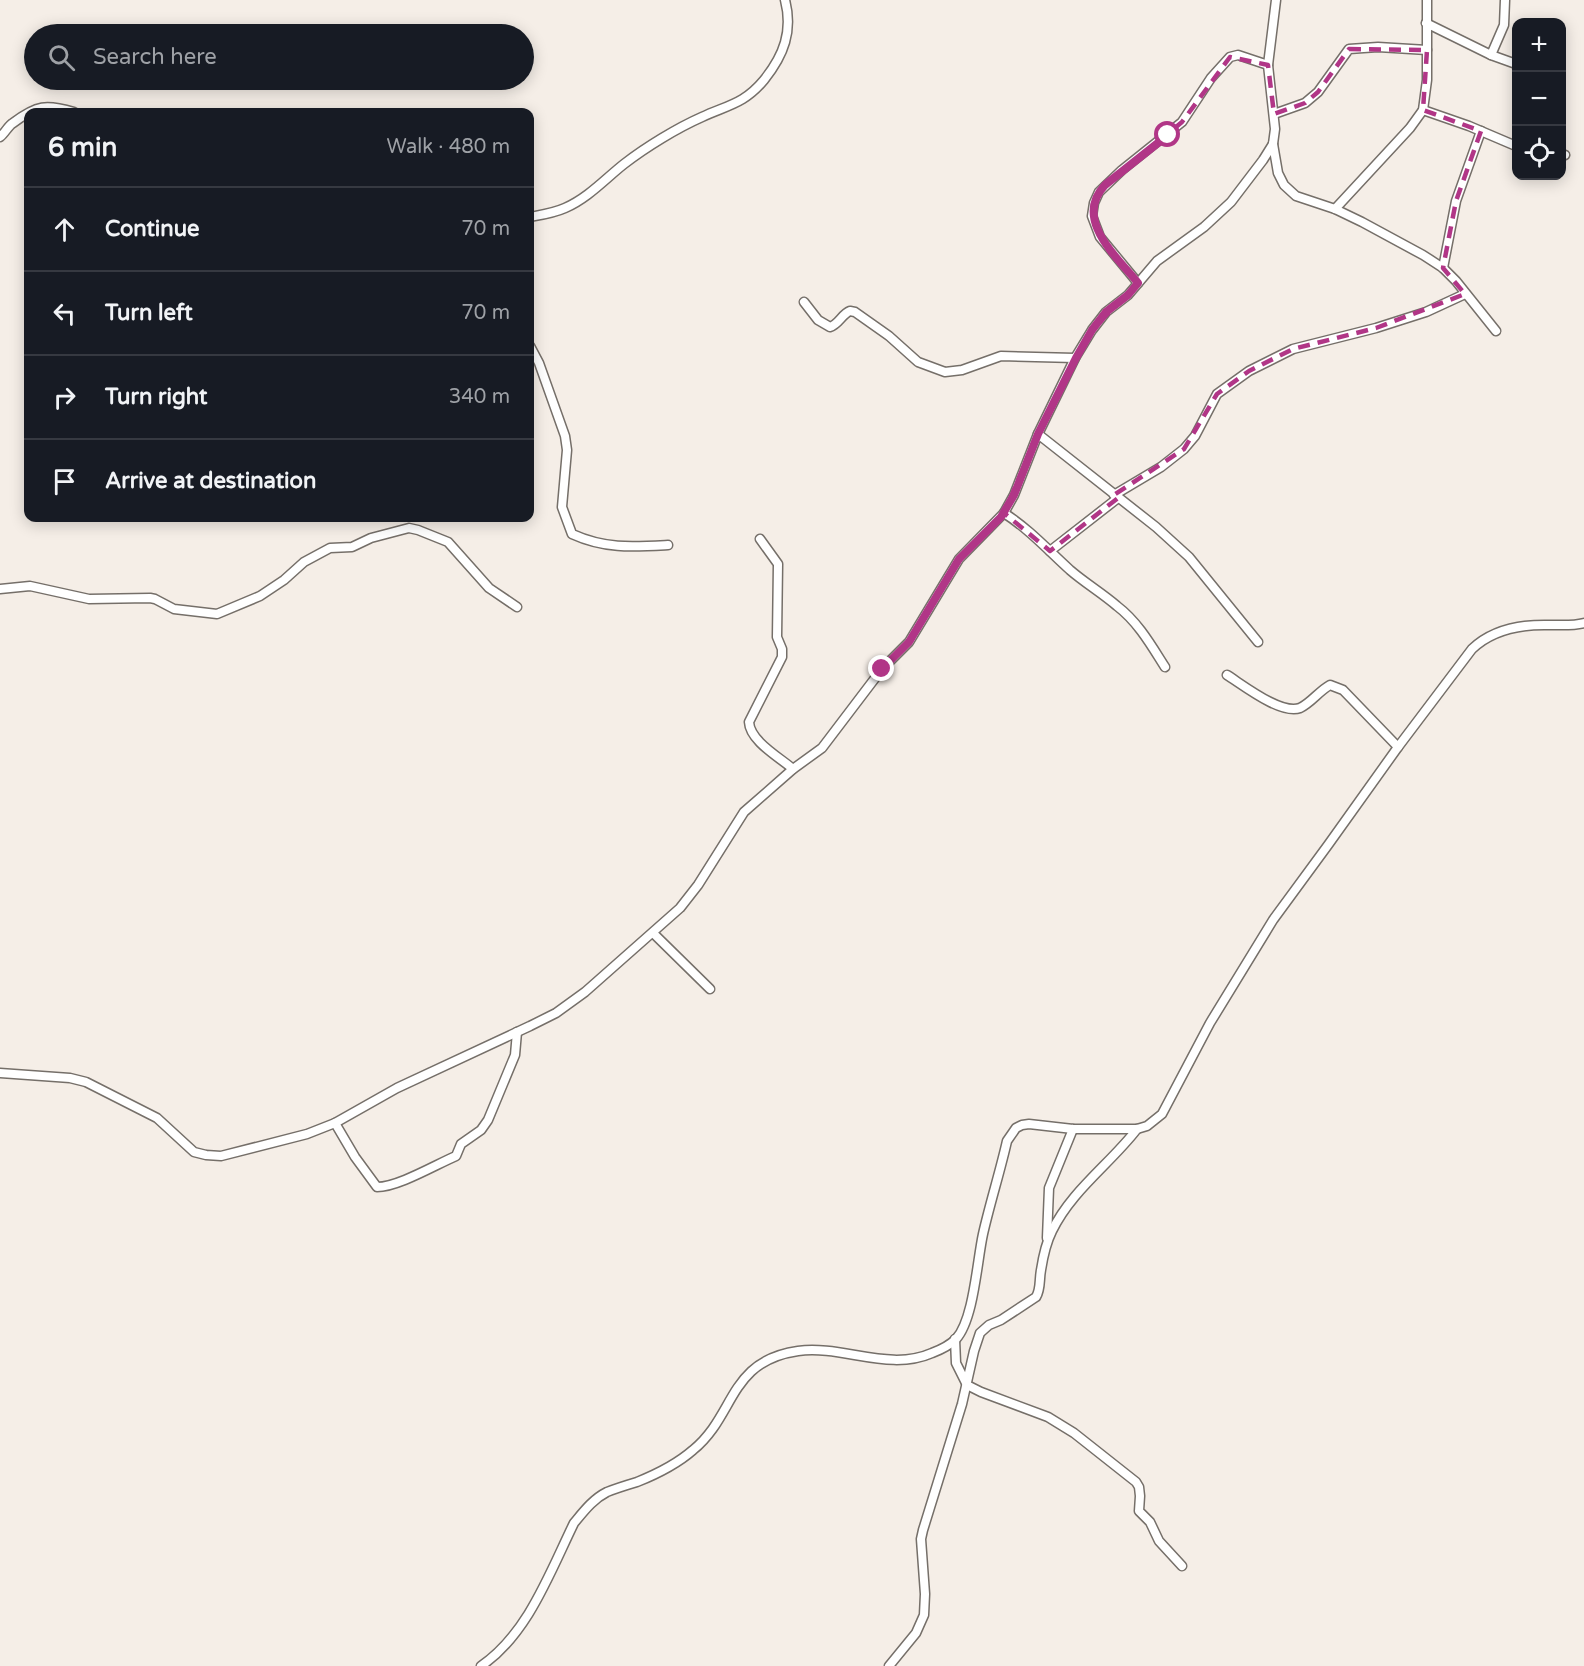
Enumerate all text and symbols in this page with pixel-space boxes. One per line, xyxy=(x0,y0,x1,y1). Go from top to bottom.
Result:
map controls xyxy=(1512,18,1566,180)
button: + xyxy=(1512,18,1566,72)
search box xyxy=(24,24,534,90)
icon: search xyxy=(45,41,78,74)
text: Search here xyxy=(93,44,217,70)
button: − xyxy=(1512,72,1566,126)
route start xyxy=(1154,121,1180,147)
button: locate xyxy=(1512,126,1566,180)
text: 6 min xyxy=(48,132,117,163)
text: Walk · 480 m xyxy=(387,135,510,159)
icon: ahead xyxy=(48,213,81,246)
text: Continue xyxy=(105,216,200,242)
text: 70 m xyxy=(461,217,510,241)
icon: left xyxy=(48,297,81,330)
text: Turn left xyxy=(105,300,193,326)
text: 70 m xyxy=(461,301,510,325)
icon: right xyxy=(48,381,81,414)
text: Turn right xyxy=(105,384,207,410)
text: 340 m xyxy=(449,385,510,409)
icon: arrive xyxy=(48,465,81,498)
text: Arrive at destination xyxy=(105,468,316,494)
route end xyxy=(868,655,894,681)

